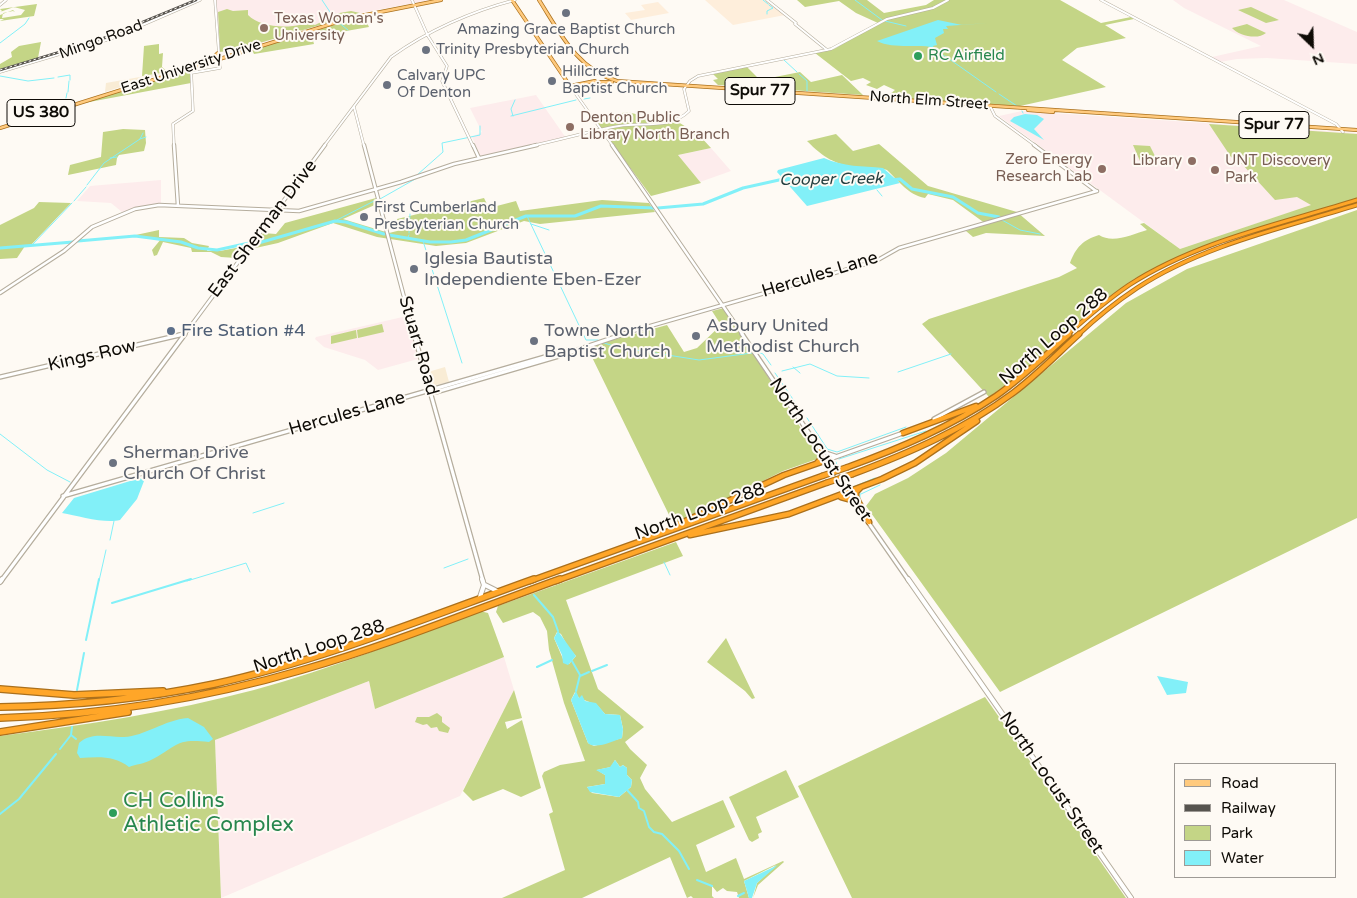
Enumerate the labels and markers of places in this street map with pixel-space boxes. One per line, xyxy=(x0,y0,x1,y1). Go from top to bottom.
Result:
marker: Amazing Grace Baptist Church xyxy=(560,7,572,19)
place label: Texas Woman's University xyxy=(274,10,384,45)
place label: Amazing Grace Baptist Church xyxy=(457,21,675,39)
marker: Texas Woman's University xyxy=(258,22,270,34)
place label: Trinity Presbyterian Church xyxy=(436,41,629,59)
marker: Trinity Presbyterian Church xyxy=(420,44,432,56)
place label: RC Airfield xyxy=(928,47,1005,65)
marker: RC Airfield xyxy=(912,50,924,62)
place label: Hillcrest Baptist Church xyxy=(562,63,668,98)
place label: Calvary UPC Of Denton xyxy=(397,67,485,102)
marker: Hillcrest Baptist Church xyxy=(546,75,558,87)
marker: Calvary UPC Of Denton xyxy=(381,79,393,91)
place label: Denton Public Library North Branch xyxy=(580,109,730,144)
marker: Denton Public Library North Branch xyxy=(564,121,576,133)
place label: Zero Energy Research Lab xyxy=(996,151,1092,186)
place label: Library xyxy=(1132,152,1182,170)
place label: UNT Discovery Park xyxy=(1225,152,1331,187)
marker: Library xyxy=(1186,155,1198,167)
marker: Zero Energy Research Lab xyxy=(1096,163,1108,175)
marker: UNT Discovery Park xyxy=(1209,164,1221,176)
place label: First Cumberland Presbyterian Church xyxy=(374,199,519,234)
marker: First Cumberland Presbyterian Church xyxy=(358,211,370,223)
place label: Iglesia Bautista Independiente Eben-Ezer xyxy=(424,248,641,290)
marker: Iglesia Bautista Independiente Eben-Ezer xyxy=(408,263,420,275)
place label: Asbury United Methodist Church xyxy=(706,315,860,358)
place label: Fire Station #4 xyxy=(181,320,305,342)
place label: Towne North Baptist Church xyxy=(544,320,671,362)
marker: Fire Station #4 xyxy=(165,325,177,337)
marker: Asbury United Methodist Church xyxy=(690,330,702,342)
marker: Towne North Baptist Church xyxy=(528,335,540,347)
place label: Sherman Drive Church Of Christ xyxy=(123,442,266,484)
marker: Sherman Drive Church Of Christ xyxy=(107,457,119,469)
place label: CH Collins Athletic Complex xyxy=(123,788,294,838)
marker: CH Collins Athletic Complex xyxy=(107,807,119,819)

